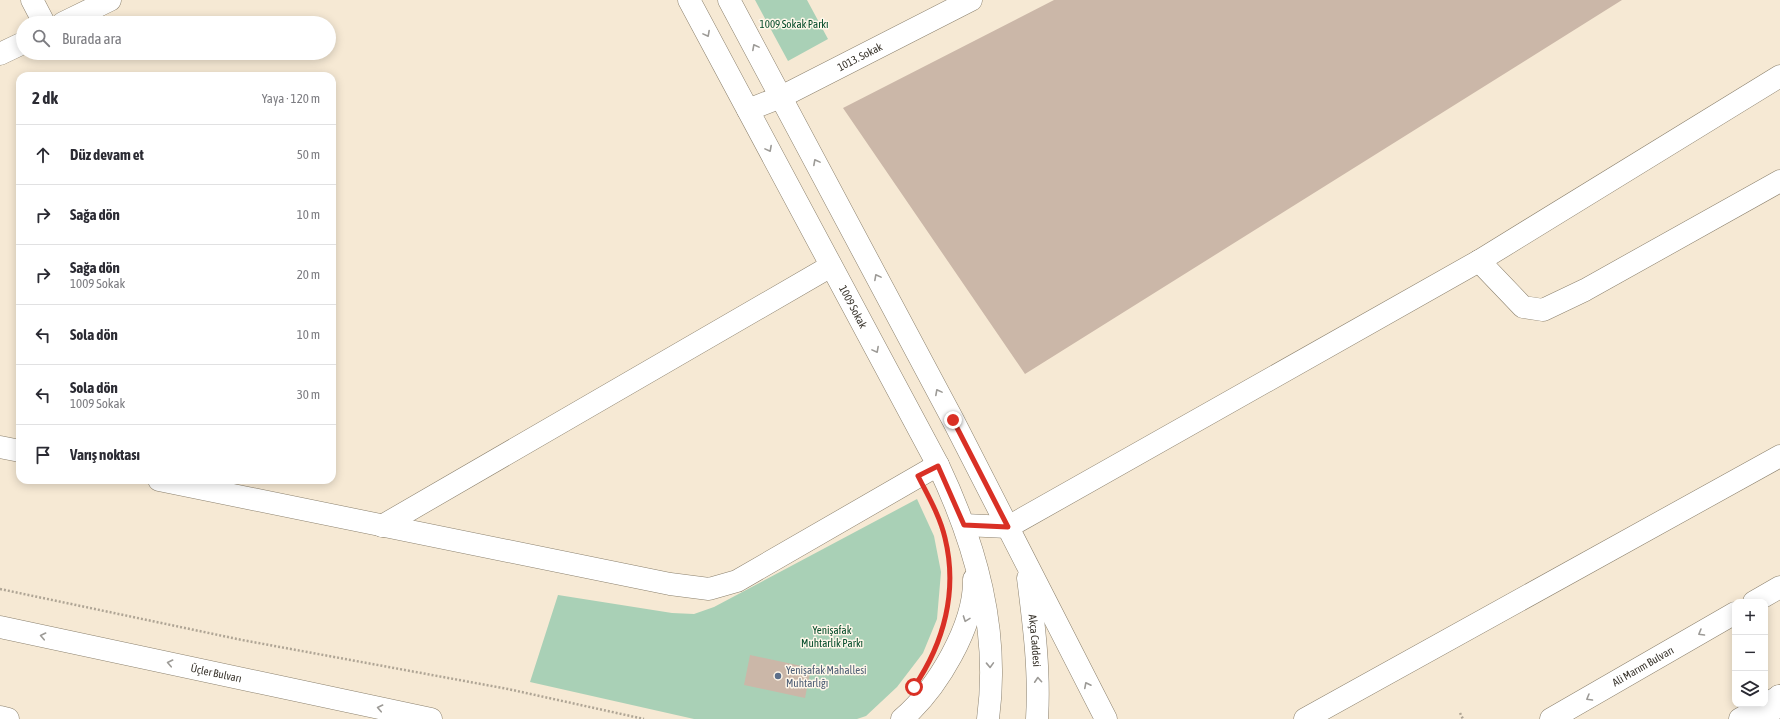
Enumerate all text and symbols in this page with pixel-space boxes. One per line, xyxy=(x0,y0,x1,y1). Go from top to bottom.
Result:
search box xyxy=(16,16,336,60)
park label: 1009 Sokak Parkı xyxy=(760,18,828,30)
icon: search xyxy=(30,27,52,49)
text: Burada ara xyxy=(62,30,122,47)
one-way arrow xyxy=(703,30,710,38)
street label: 1013. Sokak xyxy=(835,40,884,73)
one-way arrow xyxy=(752,44,759,51)
text: 2 dk xyxy=(32,88,58,108)
text: Yaya · 120 m xyxy=(262,91,320,106)
icon: ahead xyxy=(32,144,54,166)
one-way arrow xyxy=(764,145,771,152)
text: Düz devam et xyxy=(70,146,144,163)
text: 50 m xyxy=(297,147,320,162)
one-way arrow xyxy=(813,159,820,166)
icon: right xyxy=(32,204,54,226)
text: Sağa dön xyxy=(70,206,120,223)
text: 10 m xyxy=(297,207,320,222)
text: Sağa dön xyxy=(70,259,120,276)
icon: right xyxy=(32,264,54,286)
text: 20 m xyxy=(297,267,320,282)
one-way arrow xyxy=(874,274,881,281)
text: 1009 Sokak xyxy=(70,276,125,291)
street label: 1009 Sokak xyxy=(837,283,870,330)
icon: left xyxy=(32,324,54,346)
text: Sola dön xyxy=(70,326,118,343)
text: 10 m xyxy=(297,327,320,342)
one-way arrow xyxy=(871,346,879,353)
text: Sola dön xyxy=(70,379,118,396)
icon: left xyxy=(32,384,54,406)
text: 30 m xyxy=(297,387,320,402)
one-way arrow xyxy=(935,388,942,396)
text: 1009 Sokak xyxy=(70,396,125,411)
route end xyxy=(944,411,962,429)
icon: arrive xyxy=(32,444,54,466)
text: Varış noktası xyxy=(70,446,140,463)
map controls xyxy=(1732,599,1768,707)
button: + xyxy=(1732,599,1768,635)
street label: Akça Caddesi xyxy=(1027,614,1043,667)
one-way arrow xyxy=(963,616,971,623)
park label: Yenişafak Muhtarlık Parkı xyxy=(801,624,863,649)
one-way arrow xyxy=(1698,628,1705,635)
one-way arrow xyxy=(40,633,46,641)
button: − xyxy=(1732,635,1768,671)
street label: Ali Marım Bulvarı xyxy=(1610,644,1676,688)
one-way arrow xyxy=(167,660,173,668)
street label: Üçler Bulvarı xyxy=(190,662,243,684)
one-way arrow xyxy=(986,662,995,668)
place label: Yenişafak Mahallesi Muhtarlığı xyxy=(786,664,867,689)
marker: Yenişafak Mahallesi Muhtarlığı xyxy=(773,671,783,681)
button: layers xyxy=(1732,671,1768,707)
one-way arrow xyxy=(1033,677,1042,683)
route start xyxy=(905,678,923,696)
one-way arrow xyxy=(1085,681,1092,689)
one-way arrow xyxy=(1585,693,1593,700)
one-way arrow xyxy=(376,704,383,713)

